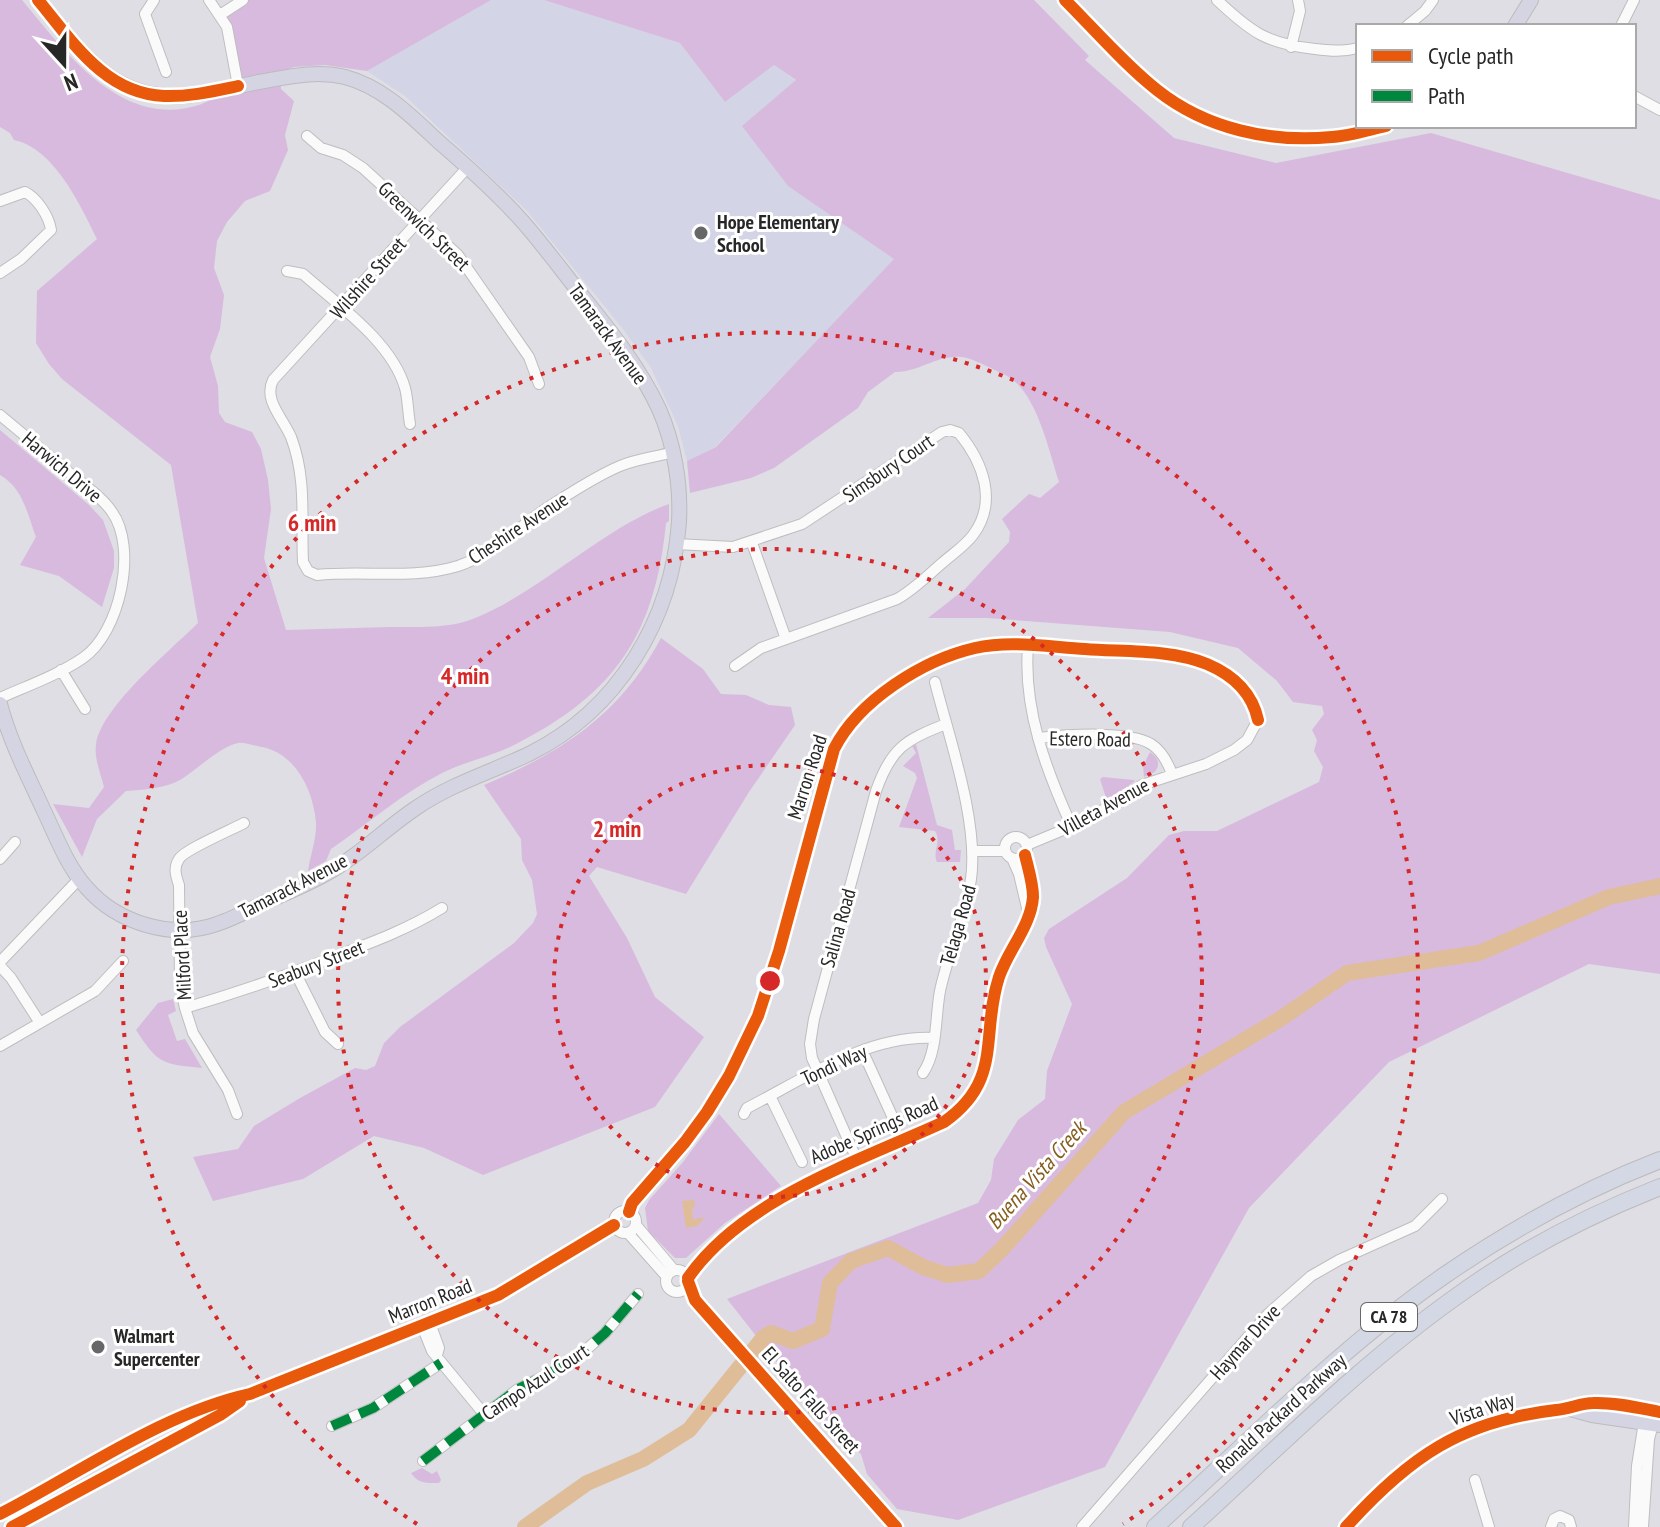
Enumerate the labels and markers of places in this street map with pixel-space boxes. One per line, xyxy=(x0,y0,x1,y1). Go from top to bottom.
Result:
place label: Hope Elementary School xyxy=(717,209,840,258)
marker: Hope Elementary School xyxy=(692,224,710,242)
centre of rings xyxy=(756,967,784,995)
place label: Walmart Supercenter xyxy=(113,1323,200,1372)
marker: Walmart Supercenter xyxy=(89,1338,107,1356)

